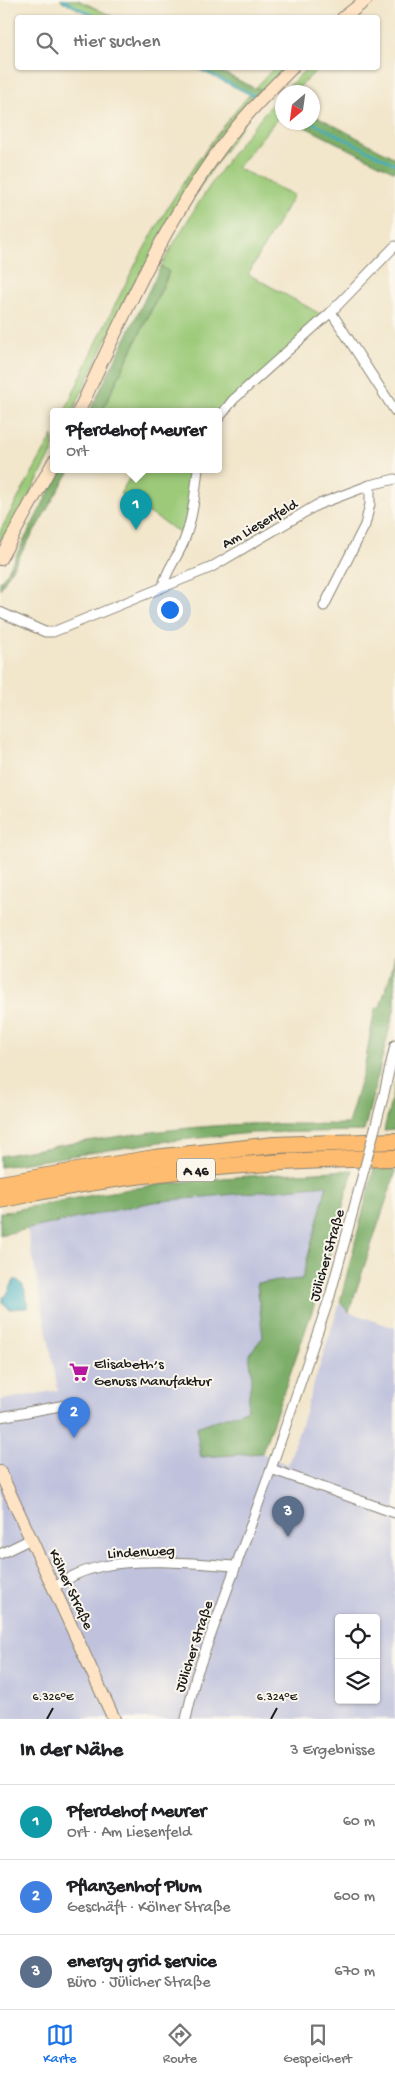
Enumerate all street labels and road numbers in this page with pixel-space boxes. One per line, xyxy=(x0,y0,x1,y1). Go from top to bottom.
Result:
street label: Am Liesenfeld xyxy=(219,495,302,554)
road number: A 46 xyxy=(177,1158,215,1182)
street label: Jülicher Straße xyxy=(306,1207,350,1304)
street label: Lindenweg xyxy=(107,1542,175,1564)
street label: Kölner Straße xyxy=(44,1547,97,1633)
street label: Jülicher Straße xyxy=(172,1598,218,1695)

